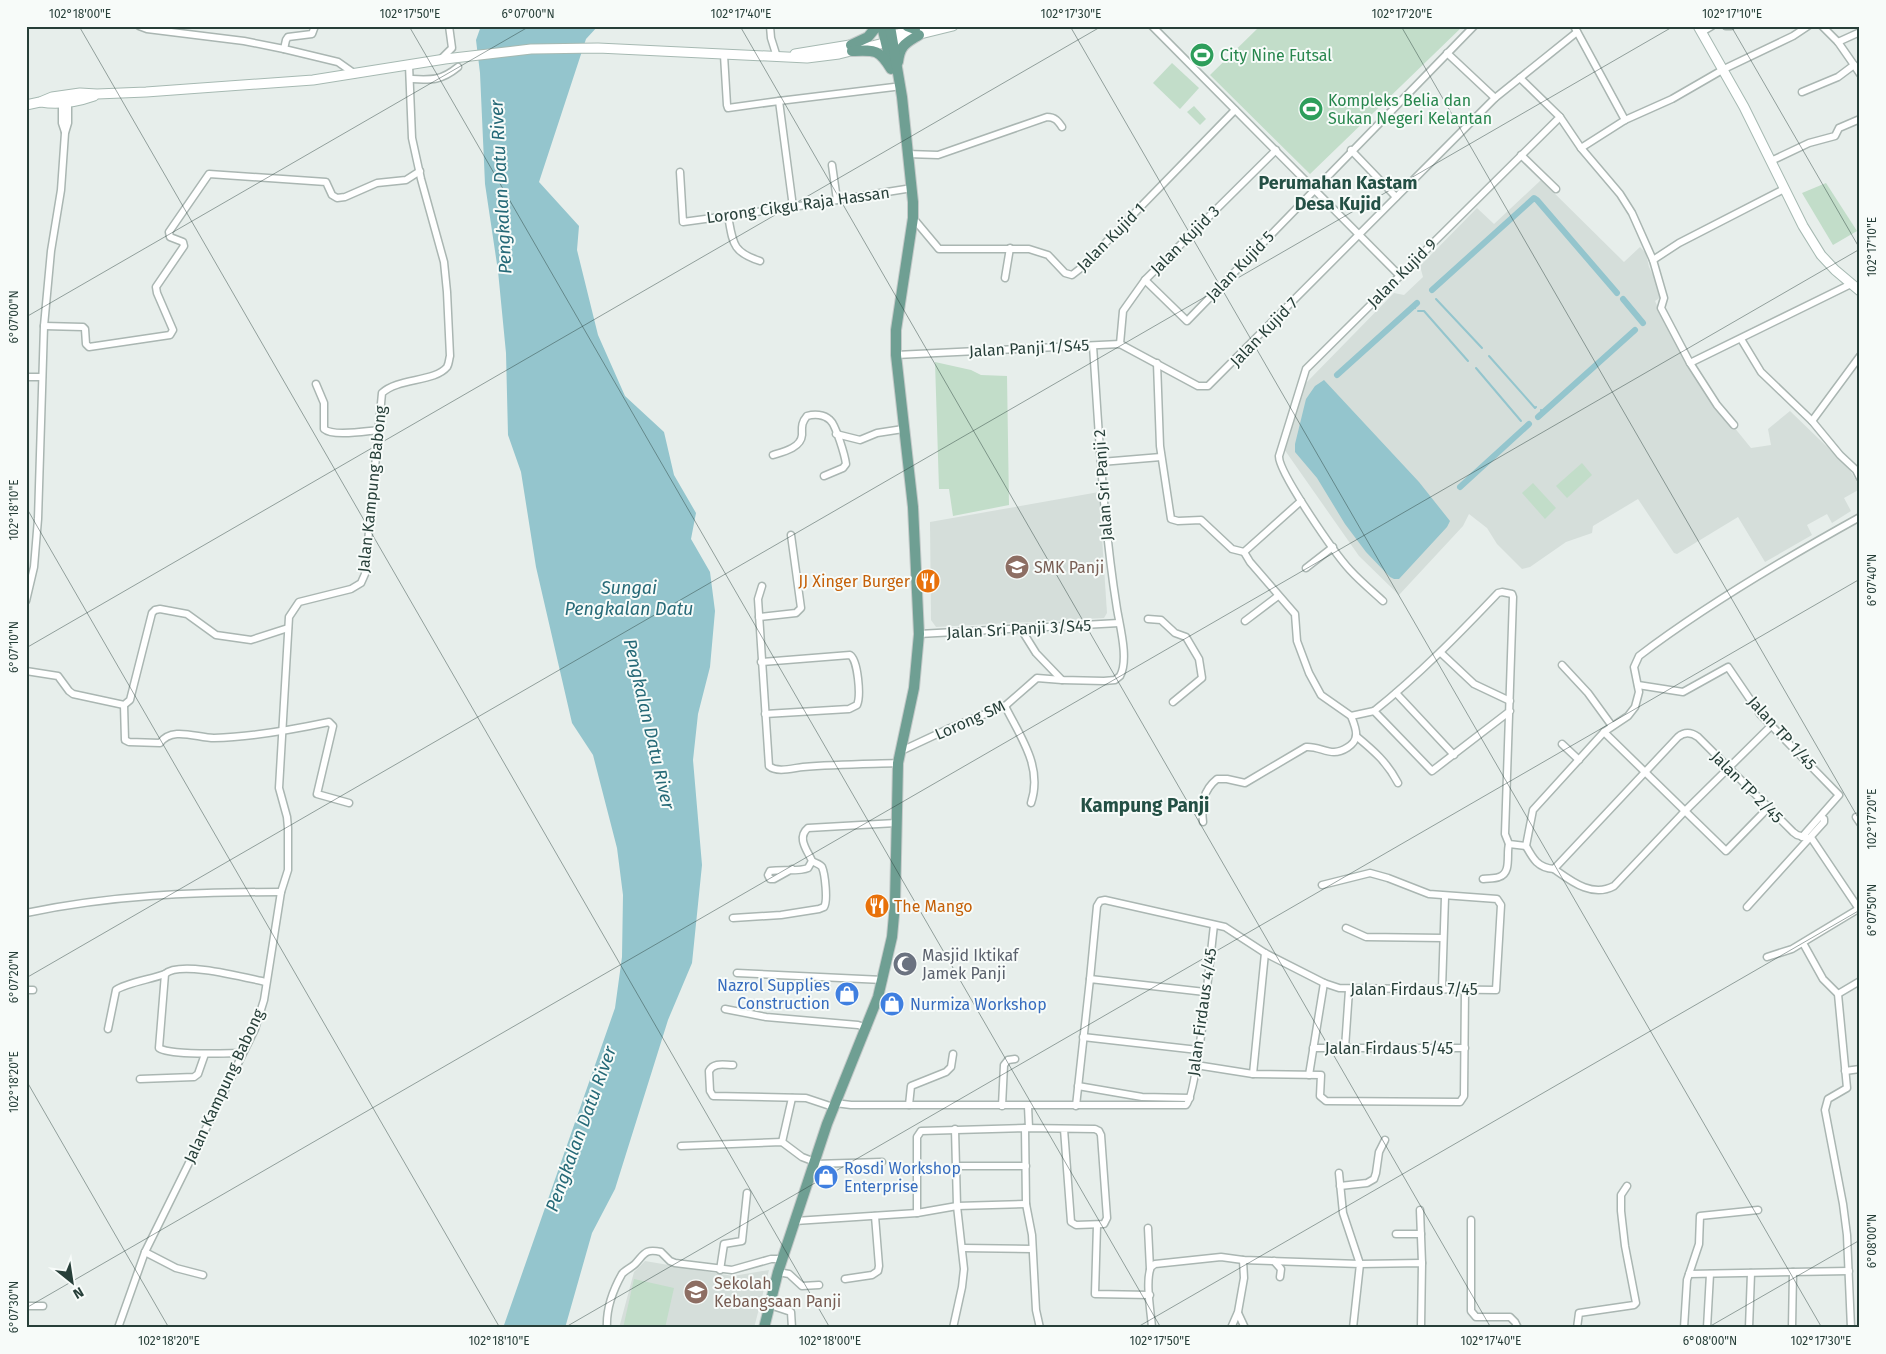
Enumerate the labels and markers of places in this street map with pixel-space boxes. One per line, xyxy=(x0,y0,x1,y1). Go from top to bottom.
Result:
sports icon: City Nine Futsal xyxy=(1189,42,1215,68)
place label: City Nine Futsal xyxy=(1220,46,1332,65)
place label: Kompleks Belia dan Sukan Negeri Kelantan xyxy=(1328,91,1492,128)
sports icon: Kompleks Belia dan Sukan Negeri Kelantan xyxy=(1298,96,1324,122)
school or university icon: SMK Panji xyxy=(1004,554,1030,580)
place label: SMK Panji xyxy=(1034,558,1104,577)
restaurant icon: JJ Xinger Burger xyxy=(915,568,941,594)
place label: JJ Xinger Burger xyxy=(798,572,911,591)
restaurant icon: The Mango xyxy=(864,893,890,919)
place label: The Mango xyxy=(894,897,973,916)
place label: Masjid Iktikaf Jamek Panji xyxy=(922,946,1020,983)
mosque icon: Masjid Iktikaf Jamek Panji xyxy=(892,951,918,977)
place label: Nazrol Supplies Construction xyxy=(717,976,830,1013)
shop icon: Nazrol Supplies Construction xyxy=(834,981,860,1007)
shop icon: Nurmiza Workshop xyxy=(879,991,905,1017)
place label: Nurmiza Workshop xyxy=(910,995,1047,1014)
place label: Rosdi Workshop Enterprise xyxy=(844,1159,961,1196)
shop icon: Rosdi Workshop Enterprise xyxy=(813,1164,839,1190)
place label: Sekolah Kebangsaan Panji xyxy=(714,1274,841,1311)
school or university icon: Sekolah Kebangsaan Panji xyxy=(683,1279,709,1305)

